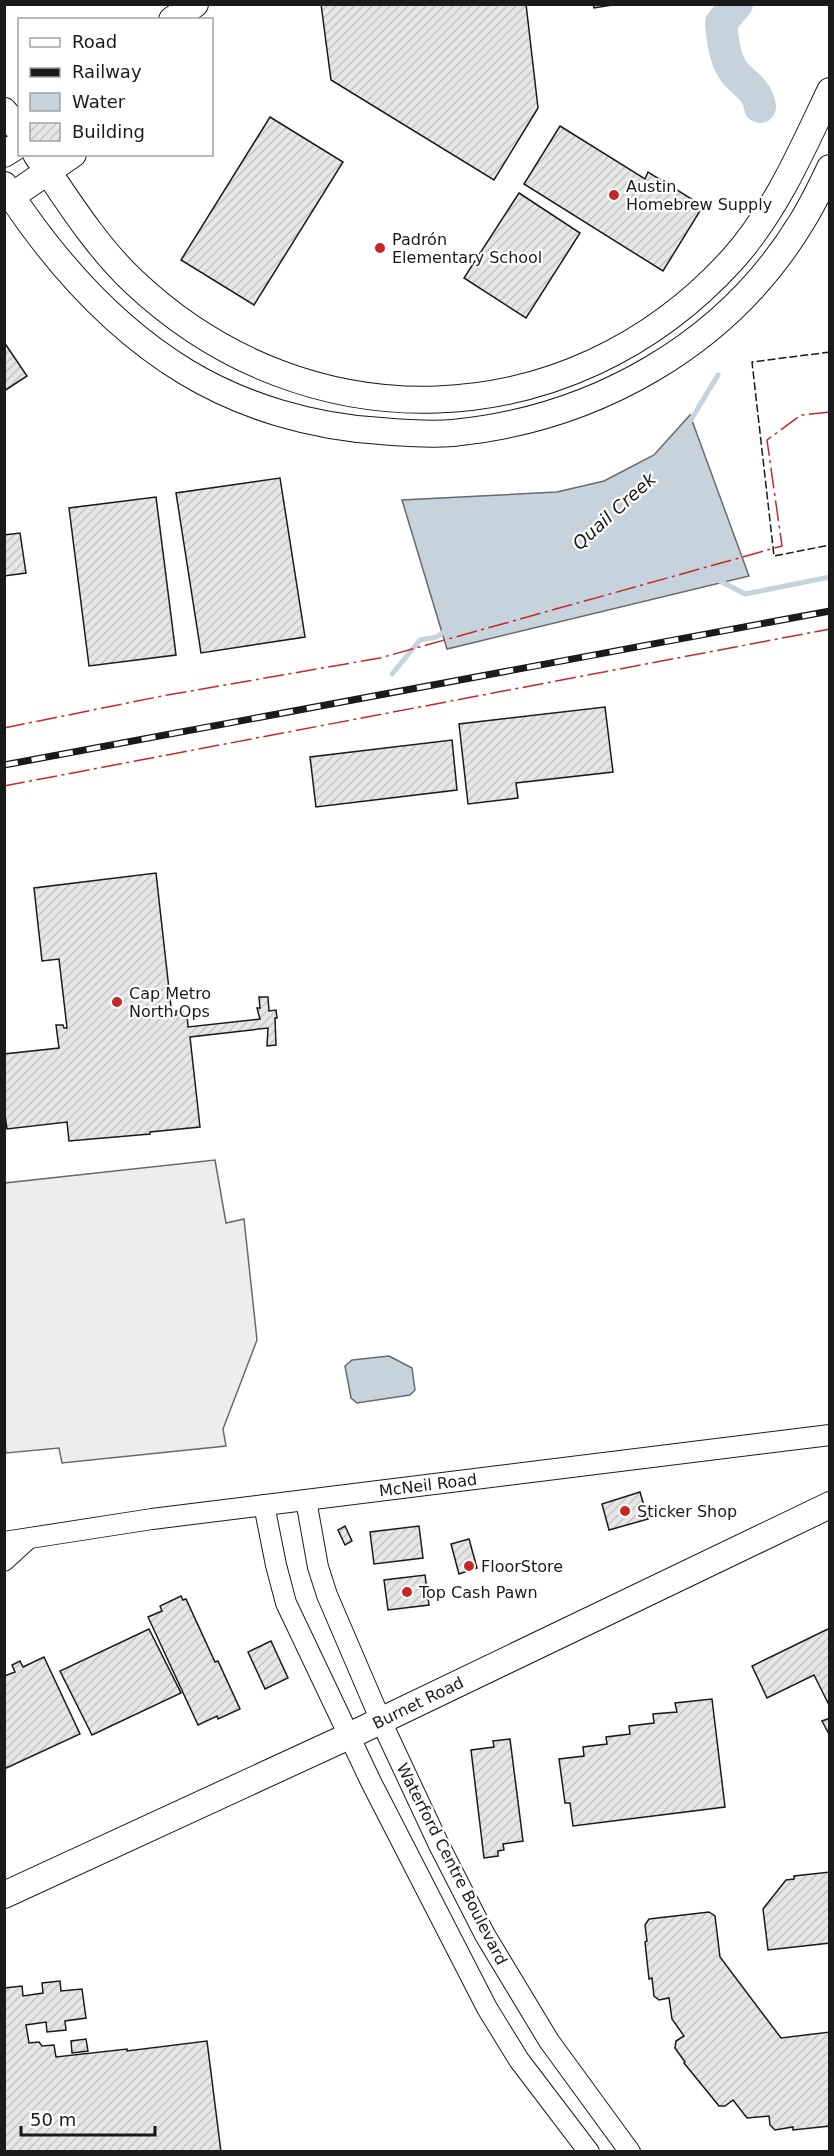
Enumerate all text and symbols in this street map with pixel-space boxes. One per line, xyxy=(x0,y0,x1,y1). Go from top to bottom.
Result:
legend xyxy=(18,18,213,156)
text: Road xyxy=(72,31,117,52)
text: Railway xyxy=(72,61,142,82)
text: Water xyxy=(72,91,126,112)
text: Building xyxy=(72,121,145,142)
place label: Austin Homebrew Supply xyxy=(626,177,772,214)
marker: Austin Homebrew Supply xyxy=(607,188,621,202)
place label: Padrón Elementary School xyxy=(392,230,542,267)
marker: Padrón Elementary School xyxy=(373,241,387,255)
water label: Quail Creek xyxy=(568,467,661,554)
place label: Cap Metro North Ops xyxy=(129,984,211,1021)
marker: Cap Metro North Ops xyxy=(110,995,124,1009)
street label: McNeil Road xyxy=(378,1470,478,1500)
place label: Sticker Shop xyxy=(637,1502,737,1521)
marker: Sticker Shop xyxy=(618,1504,632,1518)
place label: FloorStore xyxy=(481,1557,563,1576)
marker: FloorStore xyxy=(462,1559,476,1573)
place label: Top Cash Pawn xyxy=(418,1583,538,1602)
marker: Top Cash Pawn xyxy=(400,1585,414,1599)
street label: Burnet Road xyxy=(369,1673,467,1733)
street label: Waterford Centre Boulevard xyxy=(393,1760,511,1968)
scale bar xyxy=(21,2099,154,2137)
text: 50 m xyxy=(30,2109,76,2130)

